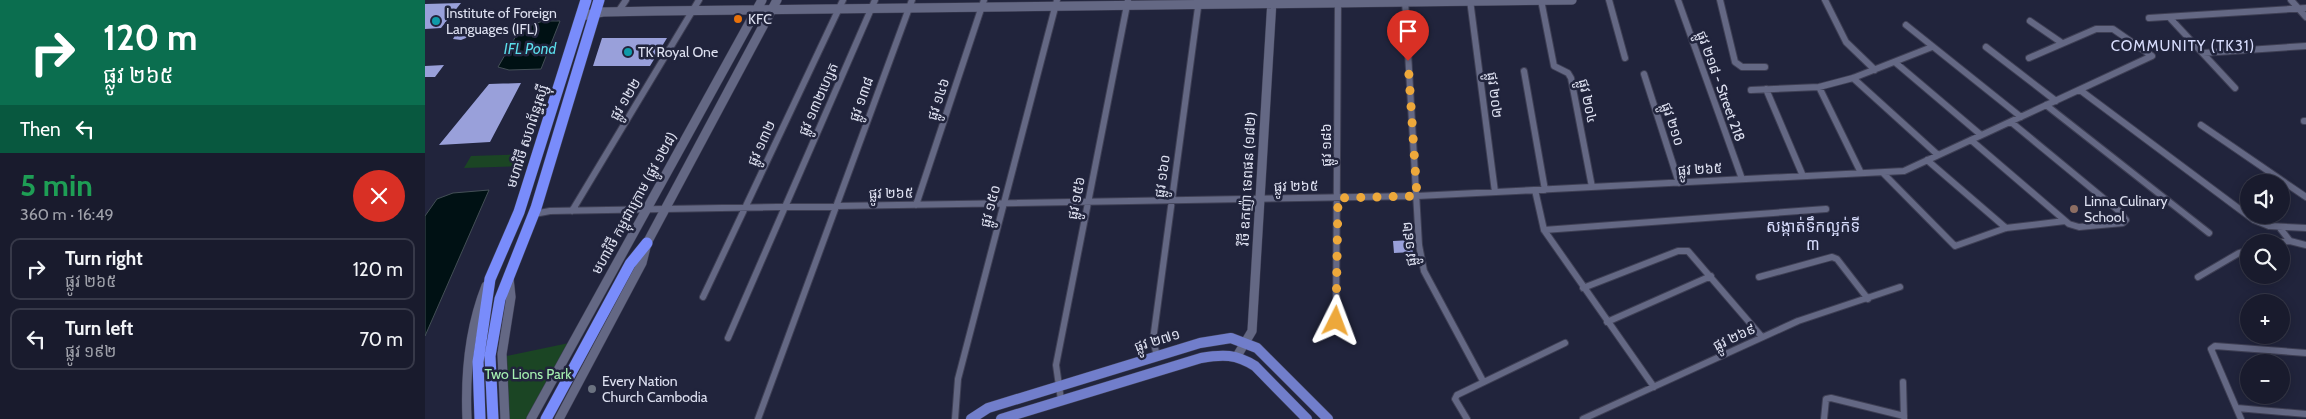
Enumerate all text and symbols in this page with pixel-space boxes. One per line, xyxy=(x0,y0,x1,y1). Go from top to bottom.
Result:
place label: Institute of Foreign Languages (IFL) xyxy=(446,4,557,38)
place label: KFC xyxy=(748,10,772,28)
pin xyxy=(1387,10,1429,61)
marker: KFC xyxy=(732,13,744,25)
marker: Institute of Foreign Languages (IFL) xyxy=(430,15,442,27)
text: 120 m xyxy=(103,16,197,59)
icon: arrive xyxy=(1394,17,1422,45)
icon: right xyxy=(20,20,85,85)
street label: ផ្លូវ ២១៨ - Street 218 xyxy=(1690,28,1749,145)
district label: COMMUNITY (TK31) xyxy=(2111,37,2255,55)
water label: IFL Pond xyxy=(504,40,557,58)
place label: TK Royal One xyxy=(638,43,718,61)
marker: TK Royal One xyxy=(622,46,634,58)
street label: ផ្លូវ ១៣២ហ្សេត xyxy=(794,60,845,140)
text: ផ្លូវ ២៦៥ xyxy=(103,62,174,89)
street label: ផ្លូវ ២០២ xyxy=(1480,71,1507,120)
street label: ផ្លូវ ១២២ xyxy=(605,74,647,125)
street label: ផ្លូវ ១៣៨ xyxy=(845,74,880,125)
street label: ផ្លូវ ១៤៦ xyxy=(923,76,956,123)
street label: ផ្លូវ ២០៤ xyxy=(1571,77,1601,125)
street label: មហាវិថី សហព័ន្ធរុស្ស៊ី xyxy=(502,82,555,191)
street label: ផ្លូវ ២១០ xyxy=(1655,100,1689,149)
street label: វិថី ឧកញ៉ា ទេពផន (១៨២) xyxy=(1234,112,1259,247)
icon: left xyxy=(71,115,99,143)
street label: ផ្លូវ ១៣២ xyxy=(743,117,782,170)
text: Then xyxy=(20,118,61,141)
street label: ផ្លូវ ១៨៦ xyxy=(1317,123,1338,167)
street label: មហាវិថី កម្ពុជាក្រោម (ផ្លូវ ១២៨) xyxy=(587,129,683,279)
street label: ផ្លូវ ១៦០ xyxy=(1150,153,1177,199)
street label: ផ្លូវ ២៦៥ xyxy=(1677,159,1723,182)
text: 5 min xyxy=(20,167,93,204)
button: close xyxy=(353,170,405,222)
map controls xyxy=(2240,174,2290,404)
button: sound xyxy=(2240,174,2290,224)
street label: ផ្លូវ ១៥៦ xyxy=(1063,175,1092,222)
street label: ផ្លូវ ២៦៥ xyxy=(1273,177,1319,199)
street label: ផ្លូវ ១៥០ xyxy=(976,183,1007,230)
street label: ផ្លូវ ២៦៥ xyxy=(868,184,914,206)
place label: Linna Culinary School xyxy=(2084,192,2168,226)
marker: Linna Culinary School xyxy=(2068,203,2080,215)
text: 360 m · 16:49 xyxy=(20,205,114,224)
district label: សង្កាត់ទឹកល្អក់ទី ៣ xyxy=(1766,216,1860,254)
street label: ផ្លូវ ១៩២ xyxy=(1398,220,1423,267)
button: search xyxy=(2240,234,2290,284)
text: Turn right xyxy=(65,247,143,270)
icon: right xyxy=(22,255,50,283)
text: 120 m xyxy=(353,258,403,281)
text: ផ្លូវ ២៦៥ xyxy=(65,272,116,291)
position arrow xyxy=(1309,294,1361,346)
button: + xyxy=(2240,294,2290,344)
text: Turn left xyxy=(65,317,133,340)
street label: ផ្លូវ ២៦៩ xyxy=(1710,319,1759,357)
icon: left xyxy=(22,325,50,353)
street label: ផ្លូវ ២៧១ xyxy=(1132,325,1183,358)
text: 70 m xyxy=(359,328,403,351)
text: ផ្លូវ ១៩២ xyxy=(65,342,116,361)
button: − xyxy=(2240,354,2290,404)
park label: Two Lions Park xyxy=(484,365,572,383)
place label: Every Nation Church Cambodia xyxy=(602,372,708,406)
marker: Every Nation Church Cambodia xyxy=(586,383,598,395)

